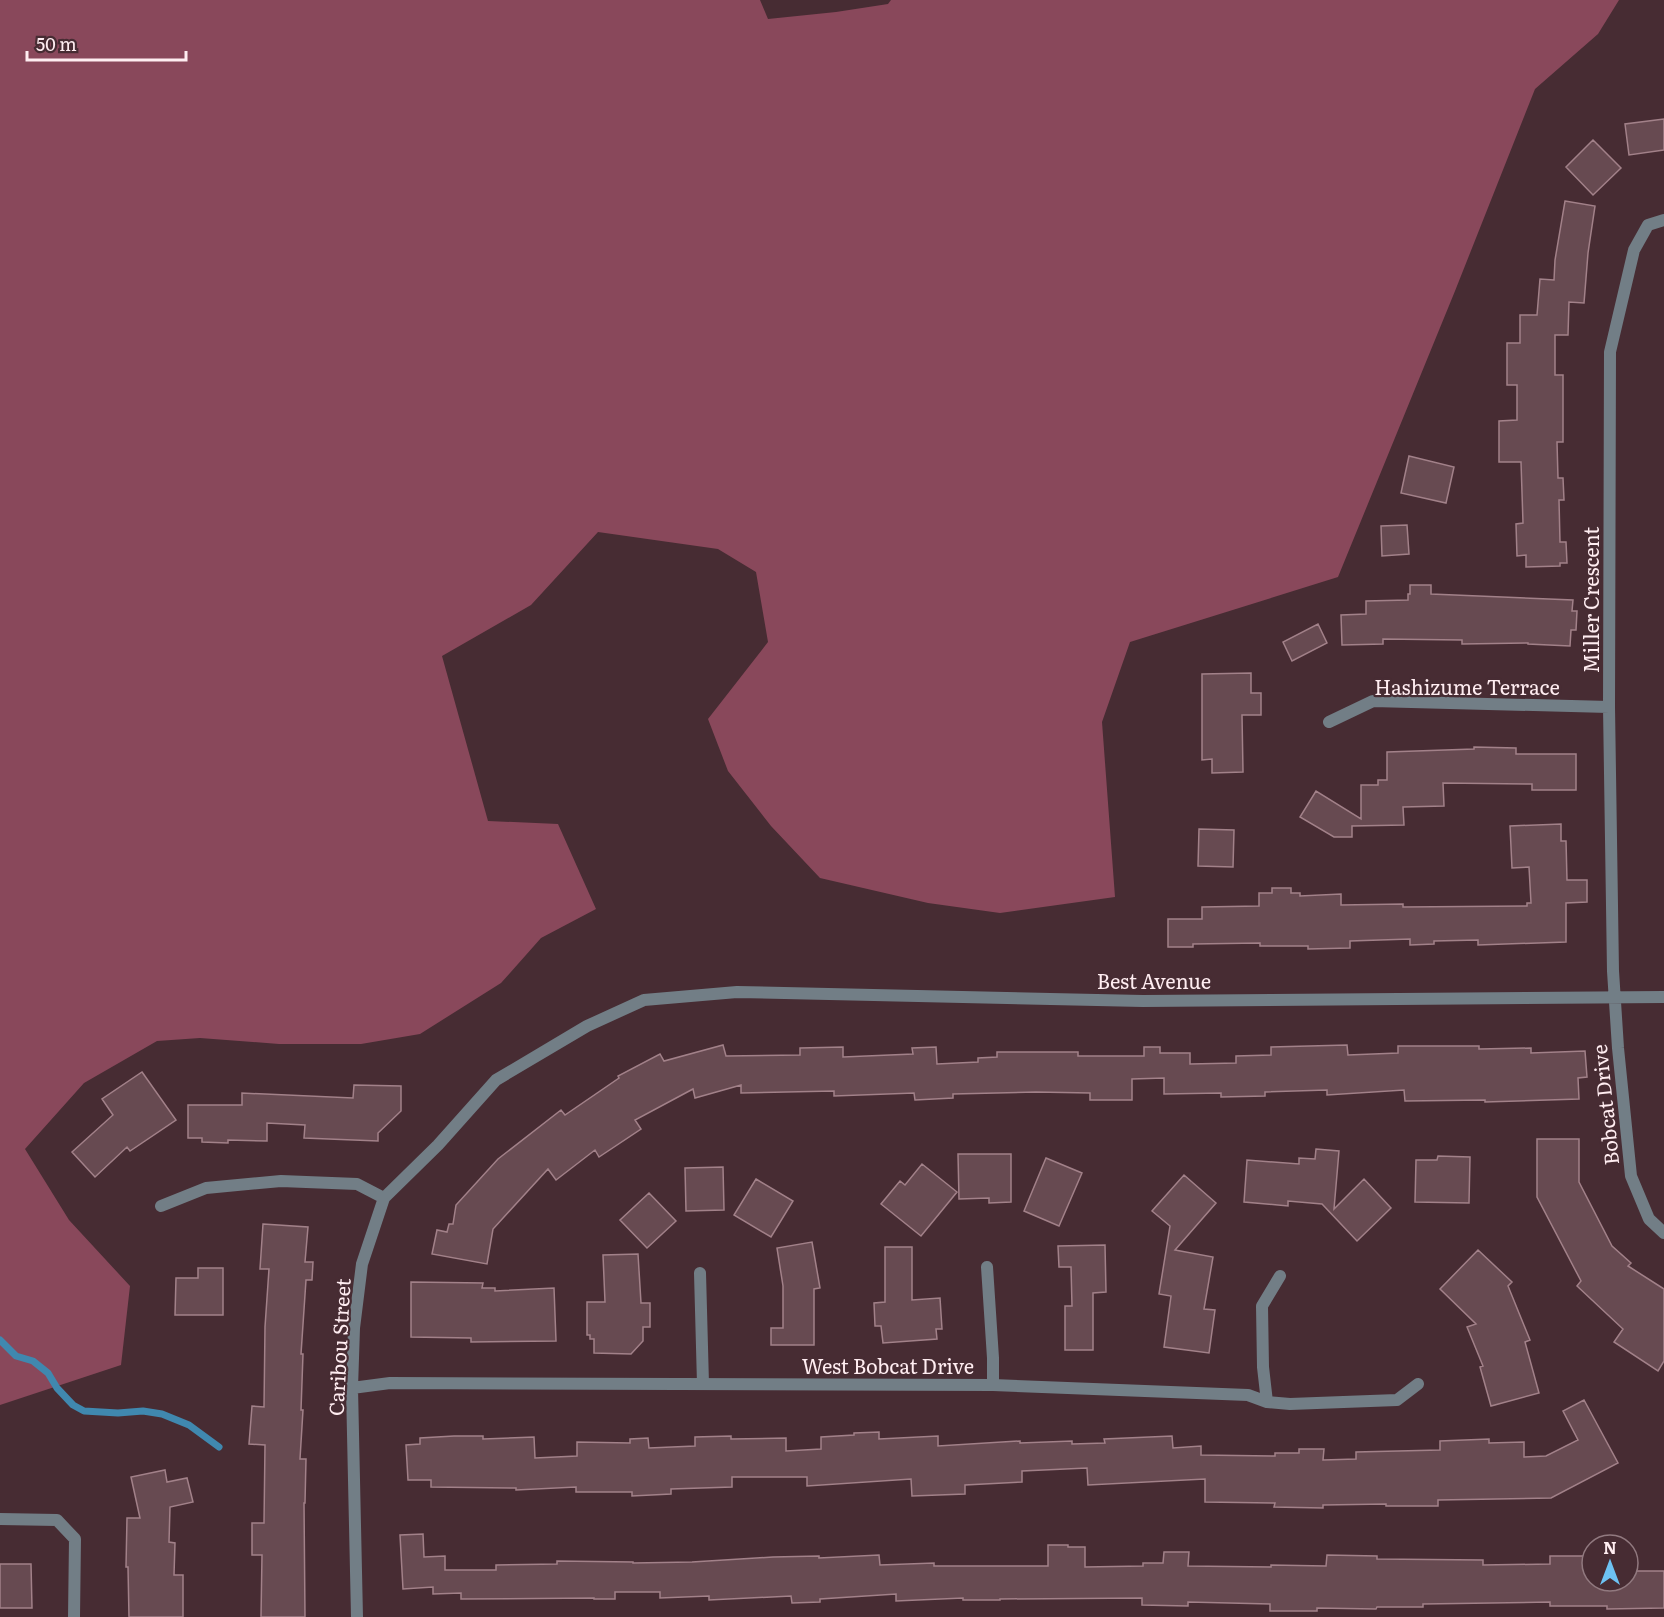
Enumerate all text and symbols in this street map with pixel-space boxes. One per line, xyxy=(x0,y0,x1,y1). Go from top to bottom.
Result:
scale bar xyxy=(27,24,186,62)
text: 50 m xyxy=(36,30,77,57)
street label: Miller Crescent xyxy=(1575,527,1605,673)
street label: Hashizume Terrace xyxy=(1374,671,1560,701)
street label: Best Avenue xyxy=(1097,965,1211,995)
street label: Bobcat Drive xyxy=(1583,1043,1625,1167)
street label: Caribou Street xyxy=(319,1277,357,1417)
street label: West Bobcat Drive xyxy=(802,1350,974,1380)
north arrow xyxy=(1580,1533,1640,1593)
text: N xyxy=(1603,1535,1617,1559)

